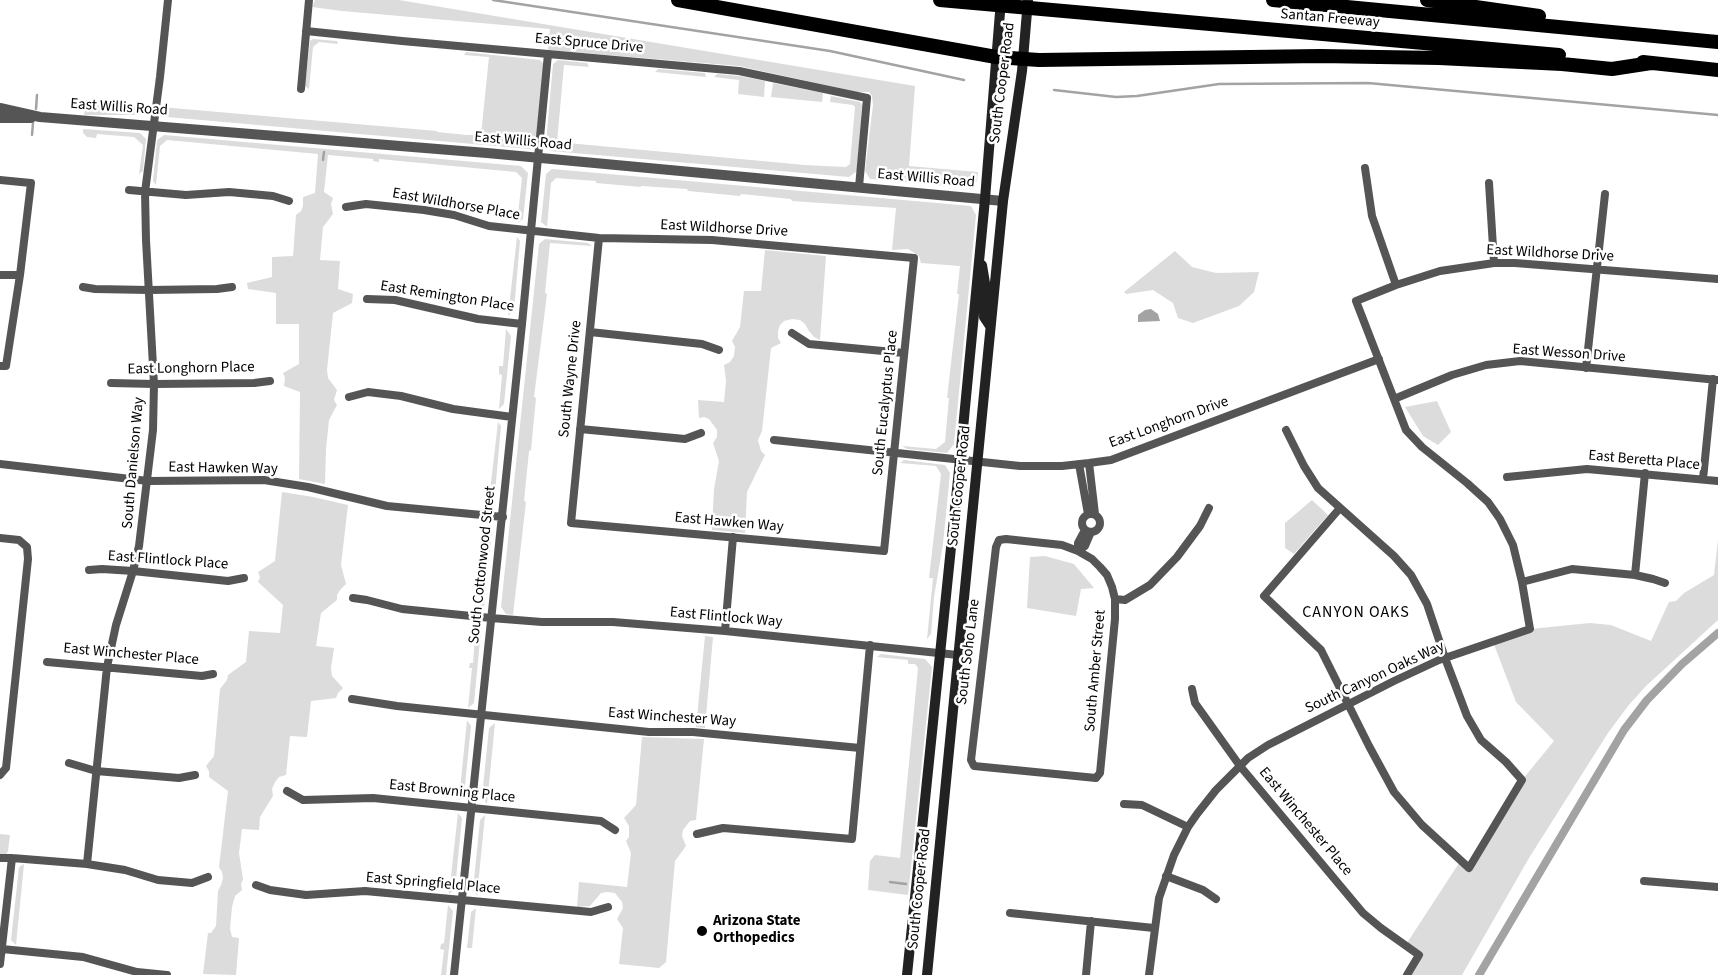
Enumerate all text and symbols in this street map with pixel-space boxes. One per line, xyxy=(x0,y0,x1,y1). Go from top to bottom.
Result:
street label: Santan Freeway xyxy=(1280,6,1380,32)
street label: South Cooper Road xyxy=(987,22,1019,144)
street label: East Spruce Drive xyxy=(534,30,644,58)
street label: East Willis Road xyxy=(70,96,168,120)
street label: East Willis Road xyxy=(473,129,573,155)
street label: East Willis Road xyxy=(876,166,976,192)
street label: East Wildhorse Place xyxy=(391,185,521,225)
street label: East Wildhorse Drive xyxy=(660,217,788,241)
street label: East Wildhorse Drive xyxy=(1486,242,1614,266)
street label: East Remington Place xyxy=(379,278,515,316)
street label: South Wayne Drive xyxy=(556,319,586,439)
street label: South Eucalyptus Place xyxy=(869,329,903,477)
street label: East Wesson Drive xyxy=(1512,341,1626,367)
street label: East Longhorn Place xyxy=(127,359,255,379)
street label: East Longhorn Drive xyxy=(1107,393,1231,453)
street label: South Danielson Way xyxy=(119,396,149,530)
street label: South Cooper Road xyxy=(945,425,975,547)
street label: East Beretta Place xyxy=(1587,447,1701,475)
street label: East Hawken Way xyxy=(168,459,278,479)
street label: South Cottonwood Street xyxy=(466,485,500,645)
street label: East Hawken Way xyxy=(674,509,784,537)
street label: East Flintlock Place xyxy=(107,548,229,574)
street label: South Soho Lane xyxy=(954,598,984,706)
district label: CANYON OAKS xyxy=(1301,603,1411,623)
street label: East Flintlock Way xyxy=(669,604,783,632)
street label: South Amber Street xyxy=(1082,609,1110,733)
street label: South Canyon Oaks Way xyxy=(1303,638,1447,718)
street label: East Winchester Place xyxy=(62,640,200,670)
street label: East Winchester Way xyxy=(607,705,737,731)
street label: East Winchester Place xyxy=(1254,764,1356,880)
street label: East Browning Place xyxy=(388,776,516,808)
street label: South Cooper Road xyxy=(905,828,935,950)
street label: East Springfield Place xyxy=(365,869,501,899)
place label: Arizona State Orthopedics xyxy=(713,913,800,948)
marker: Arizona State Orthopedics xyxy=(695,924,709,938)

